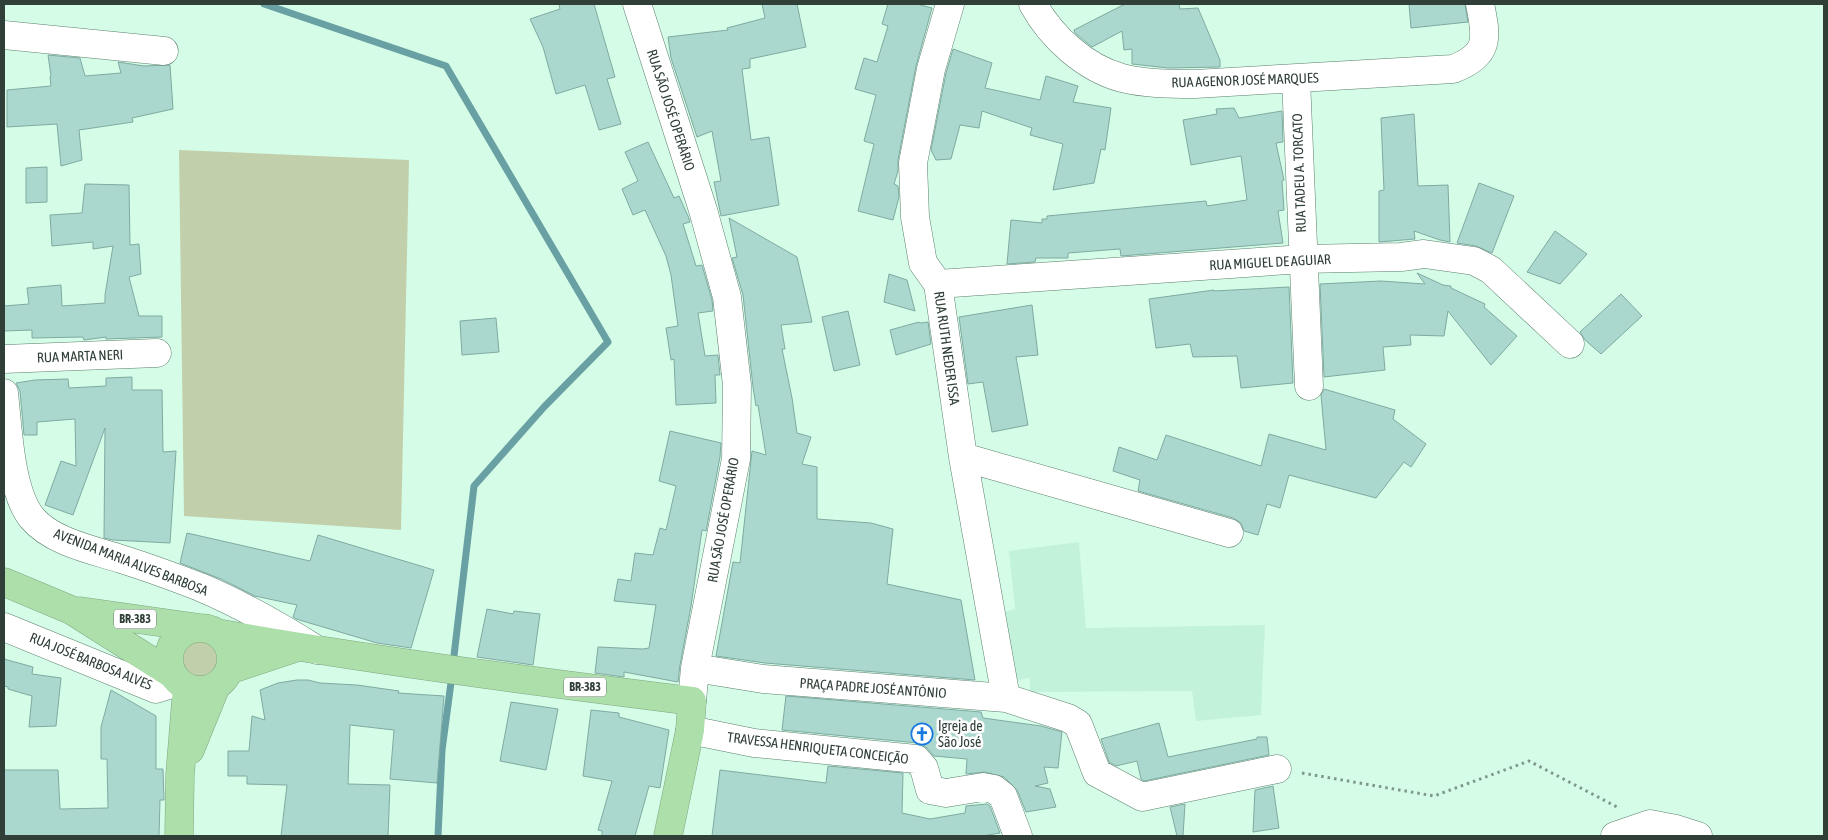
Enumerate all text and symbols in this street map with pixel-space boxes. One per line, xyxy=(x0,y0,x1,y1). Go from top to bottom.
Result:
street label: RUA SÃO JOSÉ OPERÁRIO xyxy=(644,47,698,173)
street label: RUA AGENOR JOSÉ MARQUES xyxy=(1171,69,1319,91)
street label: RUA TADEU A. TORCATO xyxy=(1289,113,1309,233)
street label: RUA MIGUEL DE AGUIAR xyxy=(1209,251,1331,273)
street label: RUA RUTH NEDER ISSA xyxy=(931,290,963,406)
street label: RUA MARTA NERI xyxy=(37,346,123,366)
street label: RUA SÃO JOSÉ OPERÁRIO xyxy=(704,456,742,584)
street label: AVENIDA MARIA ALVES BARBOSA xyxy=(52,525,210,599)
road number: BR-383 xyxy=(114,610,156,628)
street label: RUA JOSÉ BARBOSA ALVES xyxy=(27,629,155,693)
street label: PRAÇA PADRE JOSÉ ANTÔNIO xyxy=(799,675,947,701)
road number: BR-383 xyxy=(564,678,606,696)
place label: Igreja de São José xyxy=(938,718,983,750)
church icon: Igreja de São José xyxy=(910,722,934,746)
street label: TRAVESSA HENRIQUETA CONCEIÇÃO xyxy=(727,729,909,767)

